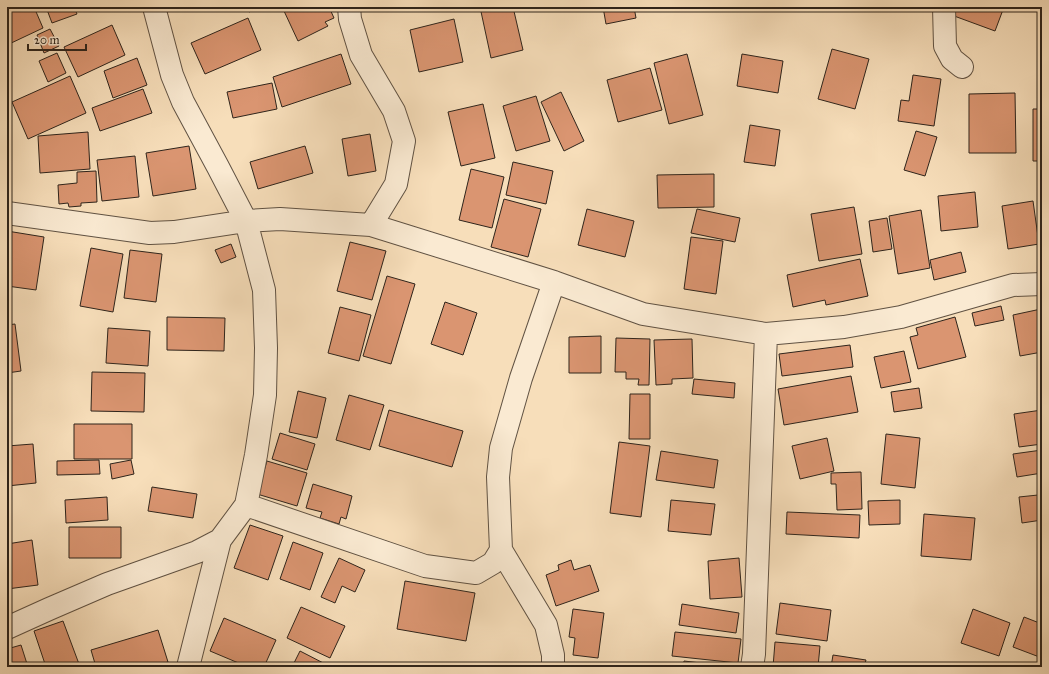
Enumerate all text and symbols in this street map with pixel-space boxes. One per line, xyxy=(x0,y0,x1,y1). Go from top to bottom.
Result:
scale bar xyxy=(28,26,86,52)
text: 20 m xyxy=(34,33,60,47)

